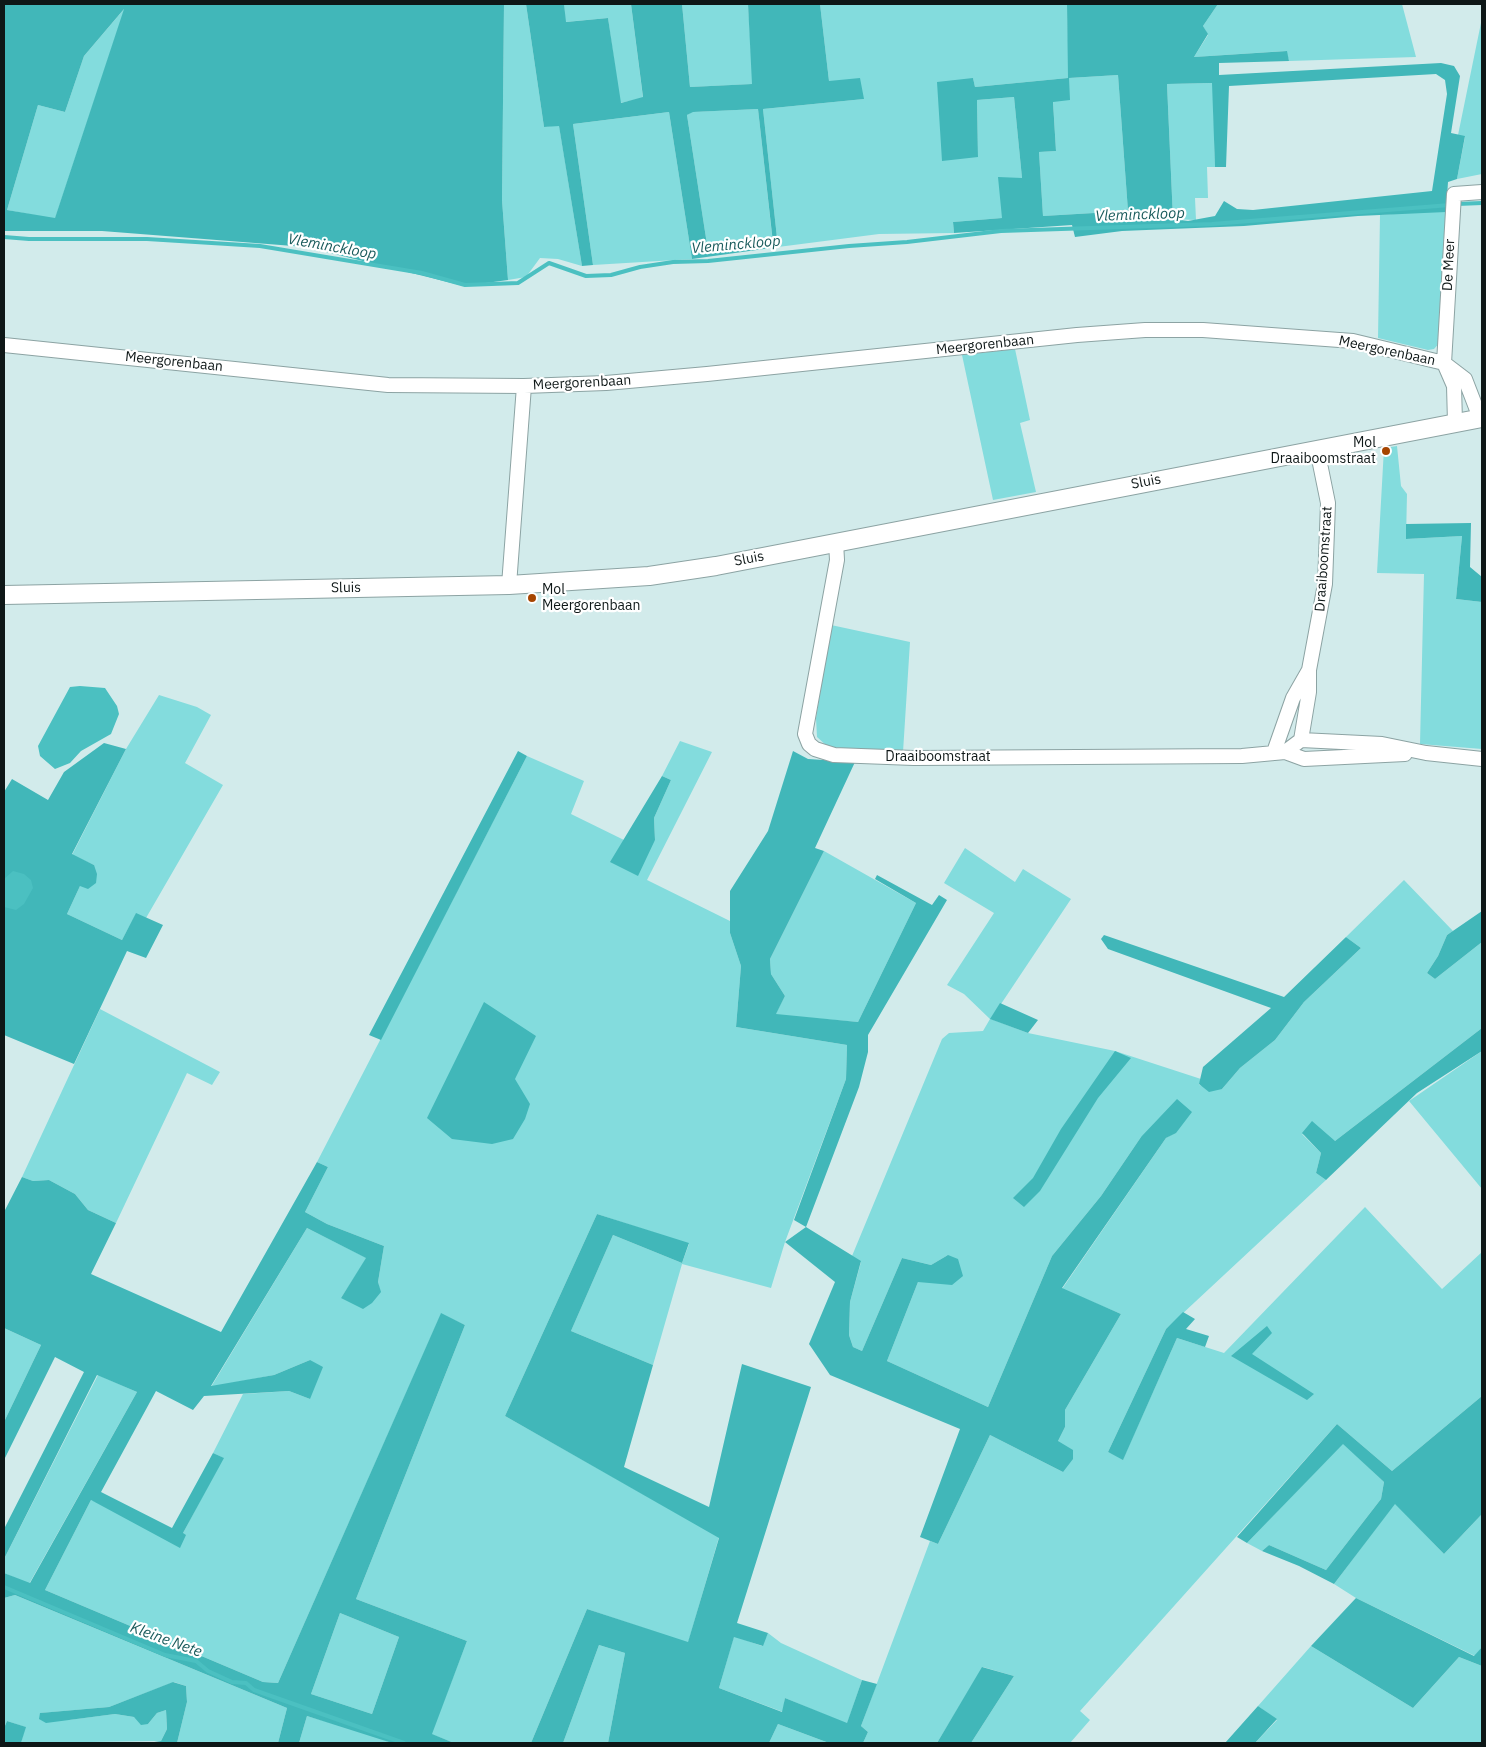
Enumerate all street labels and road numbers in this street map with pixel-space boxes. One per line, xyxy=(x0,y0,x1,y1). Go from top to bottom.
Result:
street label: De Meer xyxy=(1439,238,1459,292)
street label: Meergorenbaan xyxy=(935,332,1035,358)
street label: Meergorenbaan xyxy=(1337,333,1437,369)
street label: Meergorenbaan xyxy=(124,349,224,375)
street label: Meergorenbaan xyxy=(532,372,632,394)
street label: Sluis xyxy=(1130,471,1162,493)
street label: Draaiboomstraat xyxy=(1312,506,1336,612)
street label: Sluis xyxy=(733,548,765,570)
street label: Sluis xyxy=(331,579,361,597)
street label: Draaiboomstraat xyxy=(885,749,991,765)

